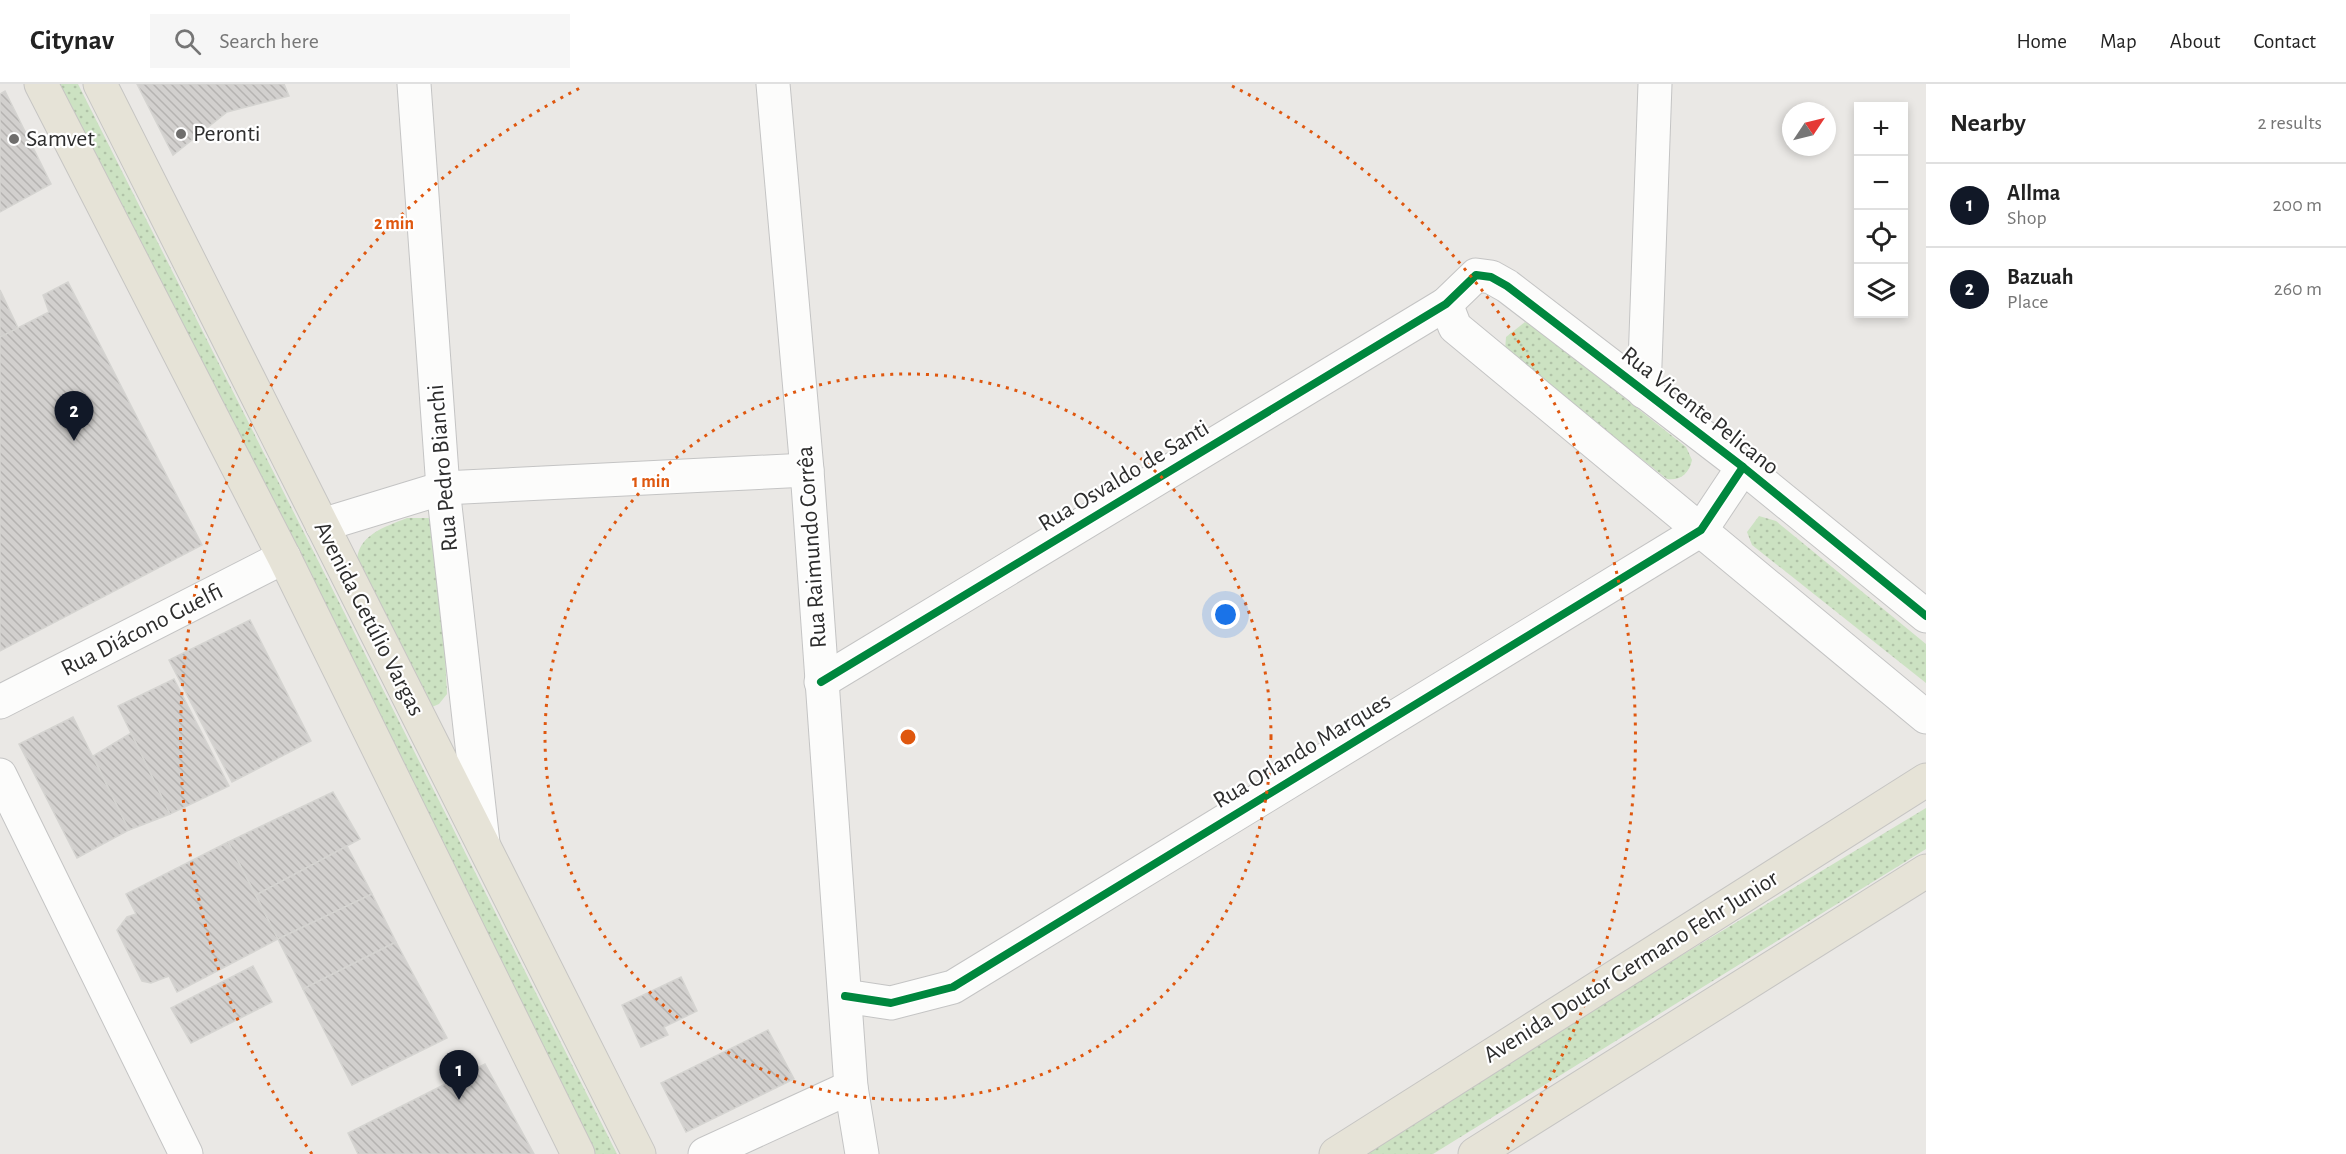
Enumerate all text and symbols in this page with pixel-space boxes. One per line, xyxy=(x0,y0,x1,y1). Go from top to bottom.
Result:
search box xyxy=(150,14,570,68)
icon: search xyxy=(171,25,204,58)
text: Citynav xyxy=(30,27,114,55)
text: Search here xyxy=(219,30,319,52)
text: Home xyxy=(2016,31,2067,52)
text: Map xyxy=(2100,31,2137,52)
text: About xyxy=(2170,31,2220,52)
text: Contact xyxy=(2253,31,2316,52)
north arrow xyxy=(1782,102,1836,156)
map controls xyxy=(1854,102,1908,318)
button: + xyxy=(1854,102,1908,156)
text: Nearby xyxy=(1950,110,2026,136)
text: 2 results xyxy=(2258,113,2322,133)
place label: Peronti xyxy=(193,122,261,146)
place label: Samvet xyxy=(26,127,95,151)
marker: Peronti xyxy=(174,127,188,141)
marker: Samvet xyxy=(7,132,21,146)
button: − xyxy=(1854,156,1908,210)
text: Allma xyxy=(2007,182,2060,204)
text: 1 xyxy=(1966,195,1973,215)
text: 200 m xyxy=(2272,195,2322,215)
text: Shop xyxy=(2007,208,2047,228)
button: locate xyxy=(1854,210,1908,264)
text: 2 min xyxy=(374,215,414,233)
button: layers xyxy=(1854,264,1908,318)
text: Bazuah xyxy=(2007,266,2073,288)
text: 2 xyxy=(1965,279,1974,299)
text: 260 m xyxy=(2274,279,2322,299)
text: Place xyxy=(2007,292,2048,312)
street label: Rua Vicente Pelicano xyxy=(1617,342,1783,480)
street label: Rua Pedro Bianchi xyxy=(424,383,462,553)
pin: 2 xyxy=(54,392,94,441)
street label: Rua Osvaldo de Santi xyxy=(1035,416,1213,536)
street label: Rua Raimundo Corrêa xyxy=(793,445,831,649)
text: 1 min xyxy=(632,473,670,491)
street label: Avenida Getúlio Vargas xyxy=(310,518,428,720)
street label: Rua Diácono Guelfi xyxy=(57,579,227,681)
your location xyxy=(1211,600,1240,629)
street label: Rua Orlando Marques xyxy=(1209,689,1395,813)
centre of rings xyxy=(898,727,918,747)
street label: Avenida Doutor Germano Fehr Junior xyxy=(1480,866,1783,1068)
pin: 1 xyxy=(440,1050,478,1100)

